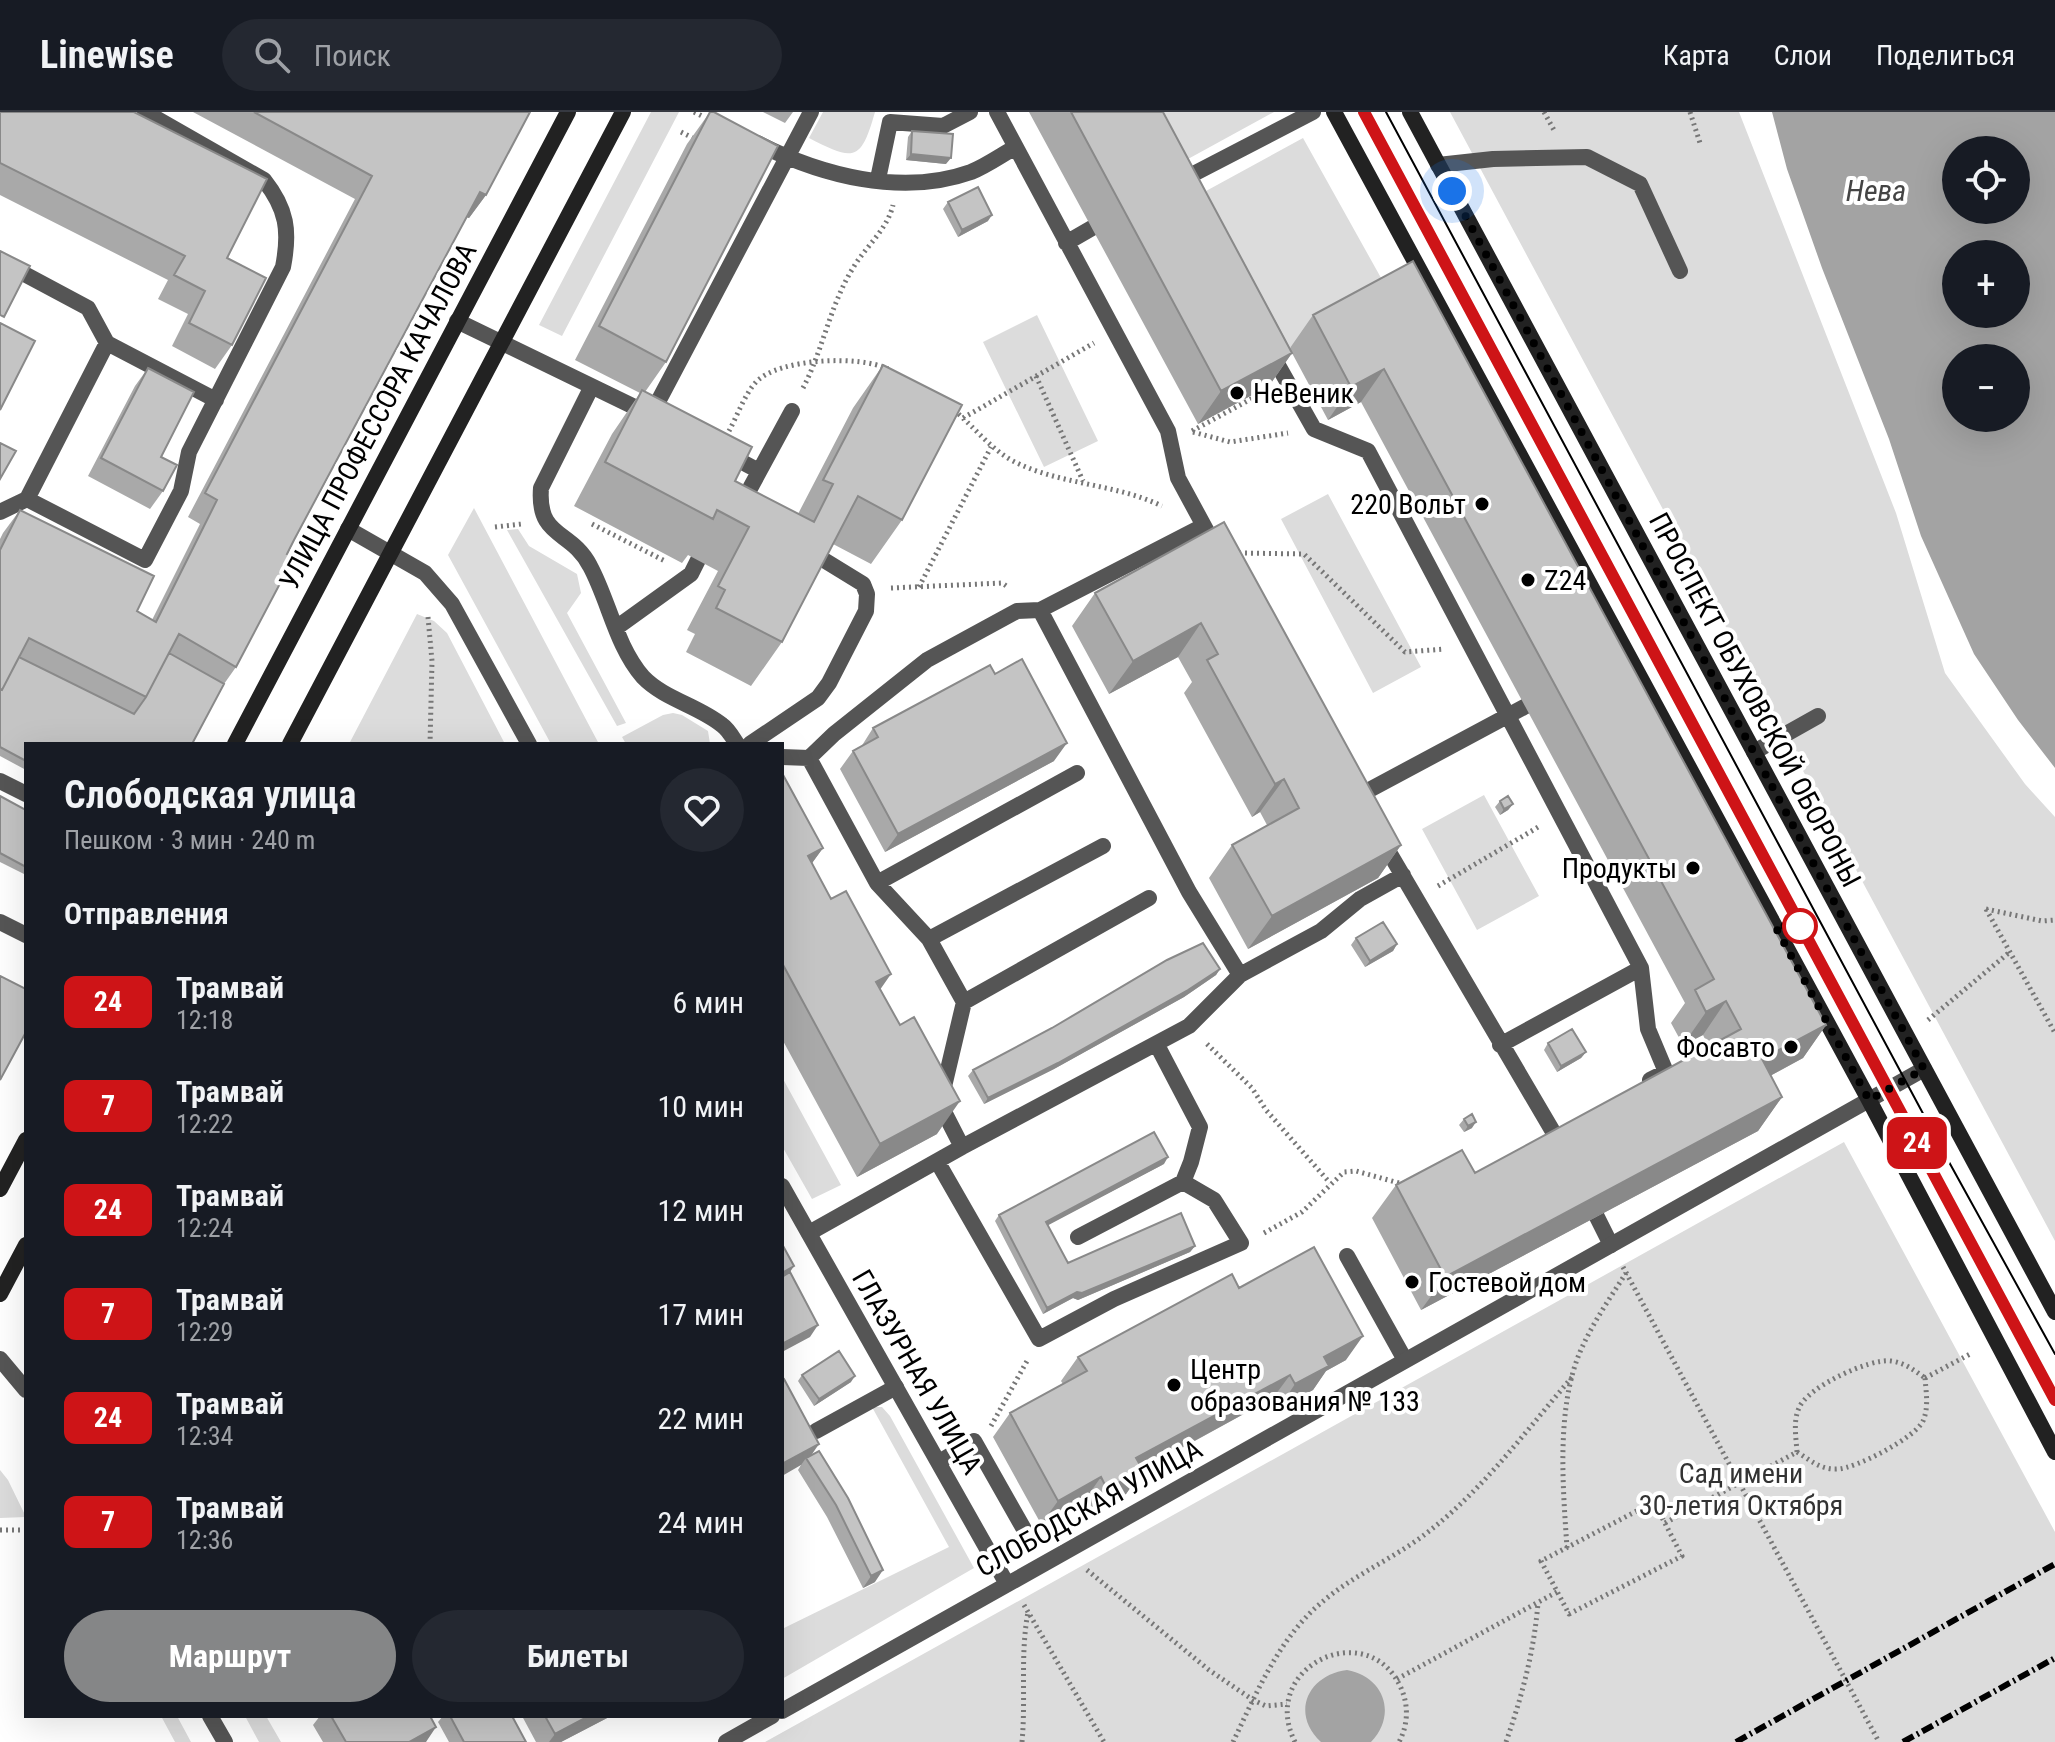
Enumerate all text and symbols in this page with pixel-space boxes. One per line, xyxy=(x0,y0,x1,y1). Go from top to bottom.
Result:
search box xyxy=(222,19,782,91)
text: Linewise xyxy=(40,33,174,77)
icon: search xyxy=(250,33,294,77)
text: Поиск xyxy=(314,38,391,73)
text: Карта xyxy=(1663,39,1730,72)
text: Слои xyxy=(1774,39,1832,72)
text: Поделиться xyxy=(1876,39,2015,72)
map controls xyxy=(1942,136,2030,432)
button: locate xyxy=(1942,136,2030,224)
your location xyxy=(1432,171,1472,211)
water label: Нева xyxy=(1846,173,1906,208)
street label: УЛИЦА ПРОФЕССОРА КАЧАЛОВА xyxy=(273,237,483,595)
button: + xyxy=(1942,240,2030,328)
button: − xyxy=(1942,344,2030,432)
place label: НеВеник xyxy=(1253,377,1354,410)
marker: НеВеник xyxy=(1228,384,1246,402)
place label: 220 Вольт xyxy=(1350,488,1466,521)
marker: 220 Вольт xyxy=(1473,495,1491,513)
street label: ПРОСПЕКТ ОБУХОВСКОЙ ОБОРОНЫ xyxy=(1642,507,1868,893)
place label: Z24 xyxy=(1544,564,1586,597)
marker: Z24 xyxy=(1519,571,1537,589)
button: heart xyxy=(660,768,744,852)
text: Слободская улица xyxy=(64,773,356,817)
text: Пешком · 3 мин · 240 m xyxy=(64,825,315,855)
place label: Продукты xyxy=(1562,852,1677,885)
marker: Продукты xyxy=(1684,859,1702,877)
text: Отправления xyxy=(64,896,229,931)
unlabelled marker xyxy=(1783,909,1817,943)
text: Трамвай xyxy=(176,970,284,1005)
text: 24 xyxy=(94,985,122,1018)
text: 6 мин xyxy=(672,985,744,1020)
text: 12:18 xyxy=(176,1005,233,1035)
place label: Фосавто xyxy=(1676,1031,1775,1064)
marker: Фосавто xyxy=(1782,1038,1800,1056)
text: Трамвай xyxy=(176,1074,284,1109)
text: 7 xyxy=(101,1089,115,1122)
text: 10 мин xyxy=(658,1089,744,1124)
text: 12:22 xyxy=(176,1109,233,1139)
line badge: 24 xyxy=(1881,1117,1953,1169)
text: 24 xyxy=(1903,1126,1931,1159)
text: Трамвай xyxy=(176,1178,284,1213)
text: 24 xyxy=(94,1193,122,1226)
text: 12 мин xyxy=(658,1193,744,1228)
text: 12:24 xyxy=(176,1213,233,1243)
street label: ГЛАЗУРНАЯ УЛИЦА xyxy=(845,1264,989,1480)
place label: Гостевой дом xyxy=(1428,1266,1586,1299)
marker: Гостевой дом xyxy=(1403,1273,1421,1291)
text: Трамвай xyxy=(176,1282,284,1317)
text: 7 xyxy=(101,1297,115,1330)
text: 17 мин xyxy=(658,1297,744,1332)
text: 12:29 xyxy=(176,1317,233,1347)
place label: Центр образования № 133 xyxy=(1190,1353,1420,1418)
marker: Центр образования № 133 xyxy=(1165,1376,1183,1394)
text: Трамвай xyxy=(176,1386,284,1421)
text: 24 xyxy=(94,1401,122,1434)
text: 22 мин xyxy=(658,1401,744,1436)
text: 12:34 xyxy=(176,1421,233,1451)
street label: СЛОБОДСКАЯ УЛИЦА xyxy=(970,1432,1208,1584)
park label: Сад имени 30-летия Октября xyxy=(1639,1457,1843,1522)
text: Трамвай xyxy=(176,1490,284,1525)
text: 7 xyxy=(101,1505,115,1538)
text: 24 мин xyxy=(658,1505,744,1540)
text: 12:36 xyxy=(176,1525,233,1555)
button: Маршрут xyxy=(64,1610,396,1702)
button: Билеты xyxy=(412,1610,744,1702)

